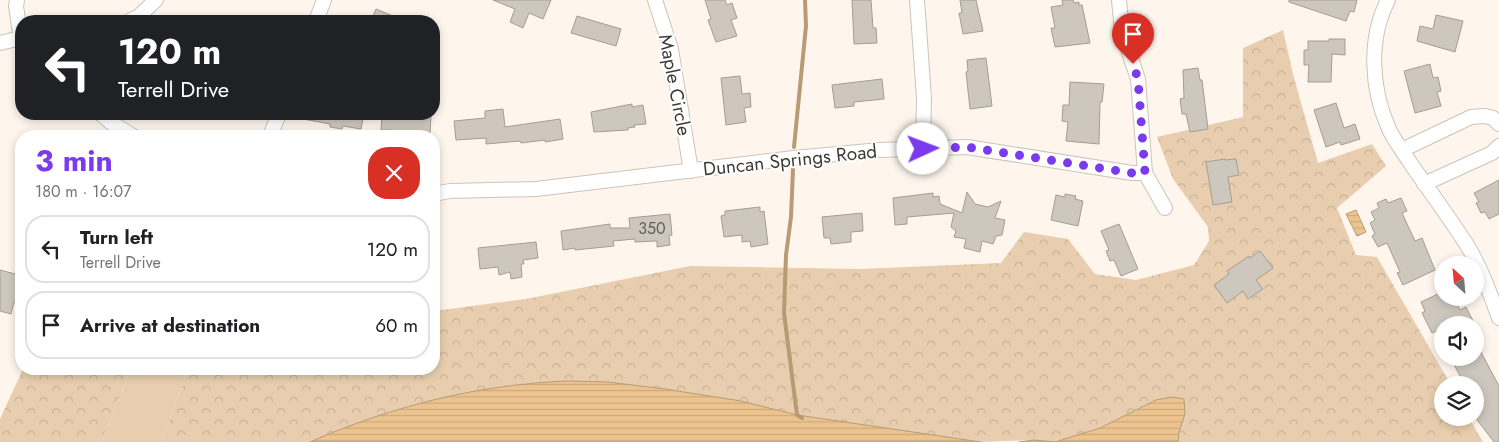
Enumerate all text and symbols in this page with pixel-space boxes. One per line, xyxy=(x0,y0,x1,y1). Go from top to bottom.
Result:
pin xyxy=(1112,13,1154,64)
icon: arrive xyxy=(1119,20,1147,48)
text: 120 m xyxy=(118,27,221,77)
street label: Maple Circle xyxy=(652,32,698,138)
icon: left xyxy=(35,35,100,100)
text: Terrell Drive xyxy=(118,73,229,105)
position arrow xyxy=(896,122,948,174)
street label: Duncan Springs Road xyxy=(702,137,878,183)
text: 3 min xyxy=(35,139,113,182)
button: close xyxy=(368,147,420,199)
text: 180 m · 16:07 xyxy=(35,180,131,203)
house number: 350 xyxy=(638,217,666,240)
text: Turn left xyxy=(80,224,153,251)
icon: left xyxy=(37,235,65,263)
text: 120 m xyxy=(367,236,418,263)
text: Terrell Drive xyxy=(80,251,161,274)
north arrow xyxy=(1434,256,1484,306)
map controls xyxy=(1434,256,1484,426)
icon: arrive xyxy=(37,311,65,339)
text: Arrive at destination xyxy=(80,312,260,339)
text: 60 m xyxy=(375,312,418,339)
button: sound xyxy=(1434,316,1484,366)
button: layers xyxy=(1434,376,1484,426)

